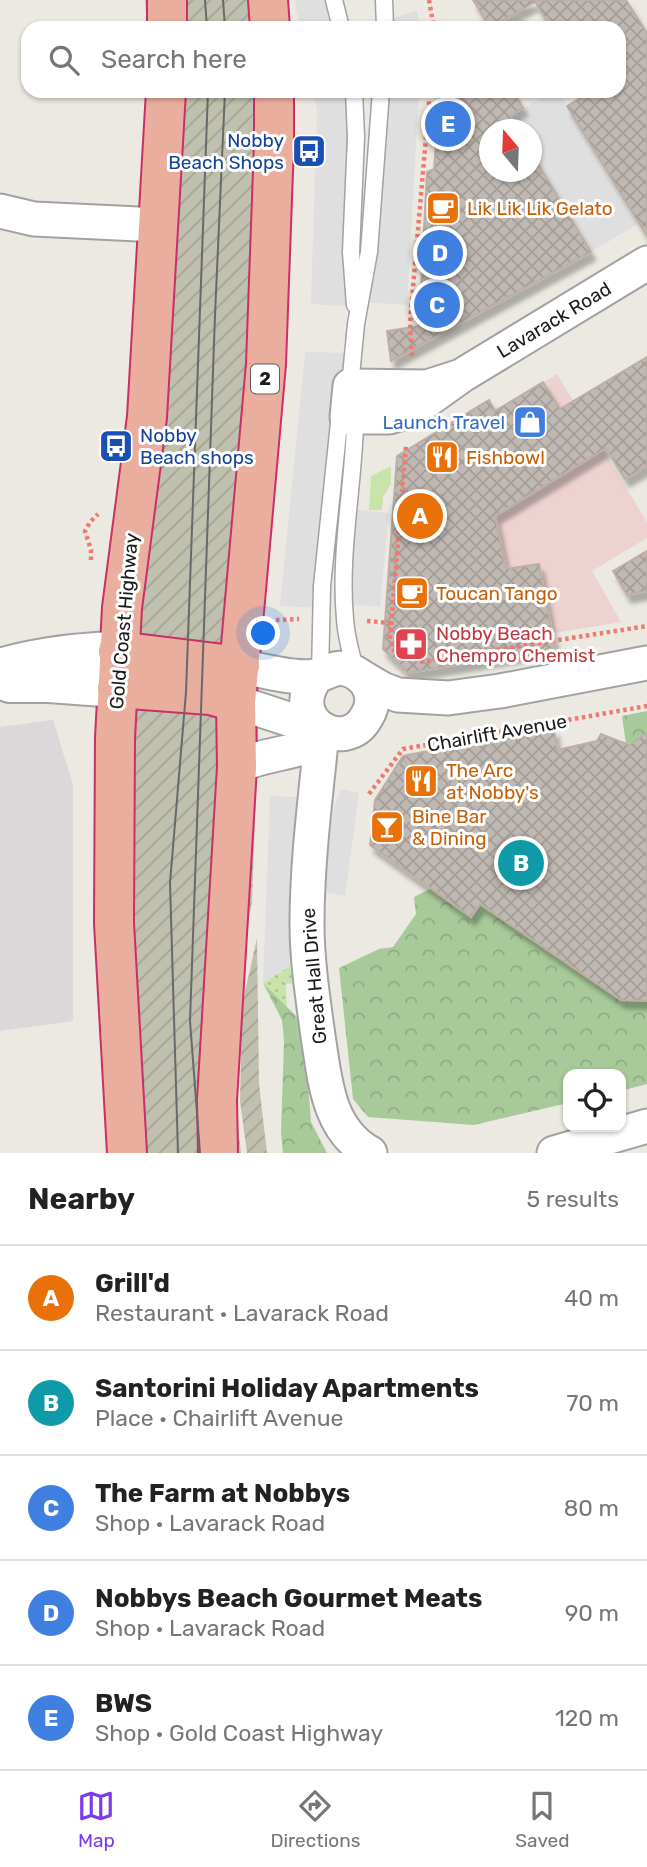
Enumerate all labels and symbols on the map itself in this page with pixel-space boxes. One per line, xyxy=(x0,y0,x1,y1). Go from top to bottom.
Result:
pin: E xyxy=(425,98,471,150)
north arrow xyxy=(479,119,542,182)
place label: Nobby Beach Shops xyxy=(168,129,284,174)
bus stop icon: Nobby Beach Shops xyxy=(290,132,328,170)
cafe icon: Lik Lik Lik Gelato xyxy=(424,189,462,227)
place label: Lik Lik Lik Gelato xyxy=(467,197,613,220)
pin: D xyxy=(417,227,463,279)
street label: Lavarack Road xyxy=(493,277,615,363)
pin: C xyxy=(414,279,460,331)
road number: 2 xyxy=(251,365,279,394)
shop icon: Launch Travel xyxy=(511,403,549,441)
place label: Launch Travel xyxy=(382,411,505,434)
place label: Nobby Beach shops xyxy=(140,424,254,469)
bus stop icon: Nobby Beach shops xyxy=(97,427,135,465)
restaurant icon: Fishbowl xyxy=(423,438,461,476)
place label: Fishbowl xyxy=(466,446,545,469)
pin: A xyxy=(397,490,443,542)
street label: Gold Coast Highway xyxy=(105,532,143,710)
cafe icon: Toucan Tango xyxy=(393,574,431,612)
place label: Toucan Tango xyxy=(436,582,558,605)
your location xyxy=(246,616,280,650)
place label: Nobby Beach Chempro Chemist xyxy=(436,622,596,667)
pharmacy icon: Nobby Beach Chempro Chemist xyxy=(392,625,430,663)
street label: Chairlift Avenue xyxy=(425,709,569,757)
place label: The Arc at Nobby's xyxy=(446,759,539,804)
restaurant icon: The Arc at Nobby's xyxy=(402,762,440,800)
place label: Bine Bar & Dining xyxy=(412,805,487,850)
bar icon: Bine Bar & Dining xyxy=(368,808,406,846)
pin: B xyxy=(498,837,544,889)
street label: Great Hall Drive xyxy=(297,907,331,1045)

